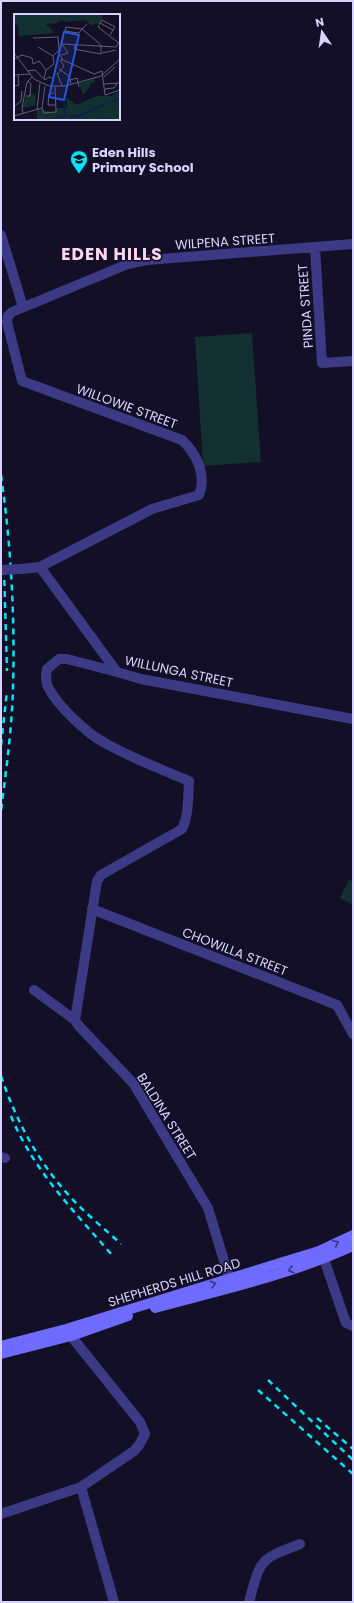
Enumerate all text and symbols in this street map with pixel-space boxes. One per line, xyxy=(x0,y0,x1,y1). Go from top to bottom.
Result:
north arrow xyxy=(302,12,342,52)
inset map xyxy=(14,14,120,120)
text: N xyxy=(314,14,326,31)
place label: Eden Hills Primary School xyxy=(92,143,194,177)
school or university icon: Eden Hills Primary School xyxy=(69,149,89,174)
street label: WILPENA STREET xyxy=(174,229,276,254)
district label: EDEN HILLS xyxy=(61,242,163,266)
street label: PINDA STREET xyxy=(293,263,318,349)
street label: WILLOWIE STREET xyxy=(74,379,180,434)
street label: WILLUNGA STREET xyxy=(123,651,235,692)
street label: CHOWILLA STREET xyxy=(179,923,290,980)
street label: BALDINA STREET xyxy=(132,1069,201,1163)
one-way arrow xyxy=(332,1240,340,1248)
street label: SHEPHERDS HILL ROAD xyxy=(106,1253,243,1312)
one-way arrow xyxy=(287,1265,294,1274)
one-way arrow xyxy=(209,1280,216,1289)

